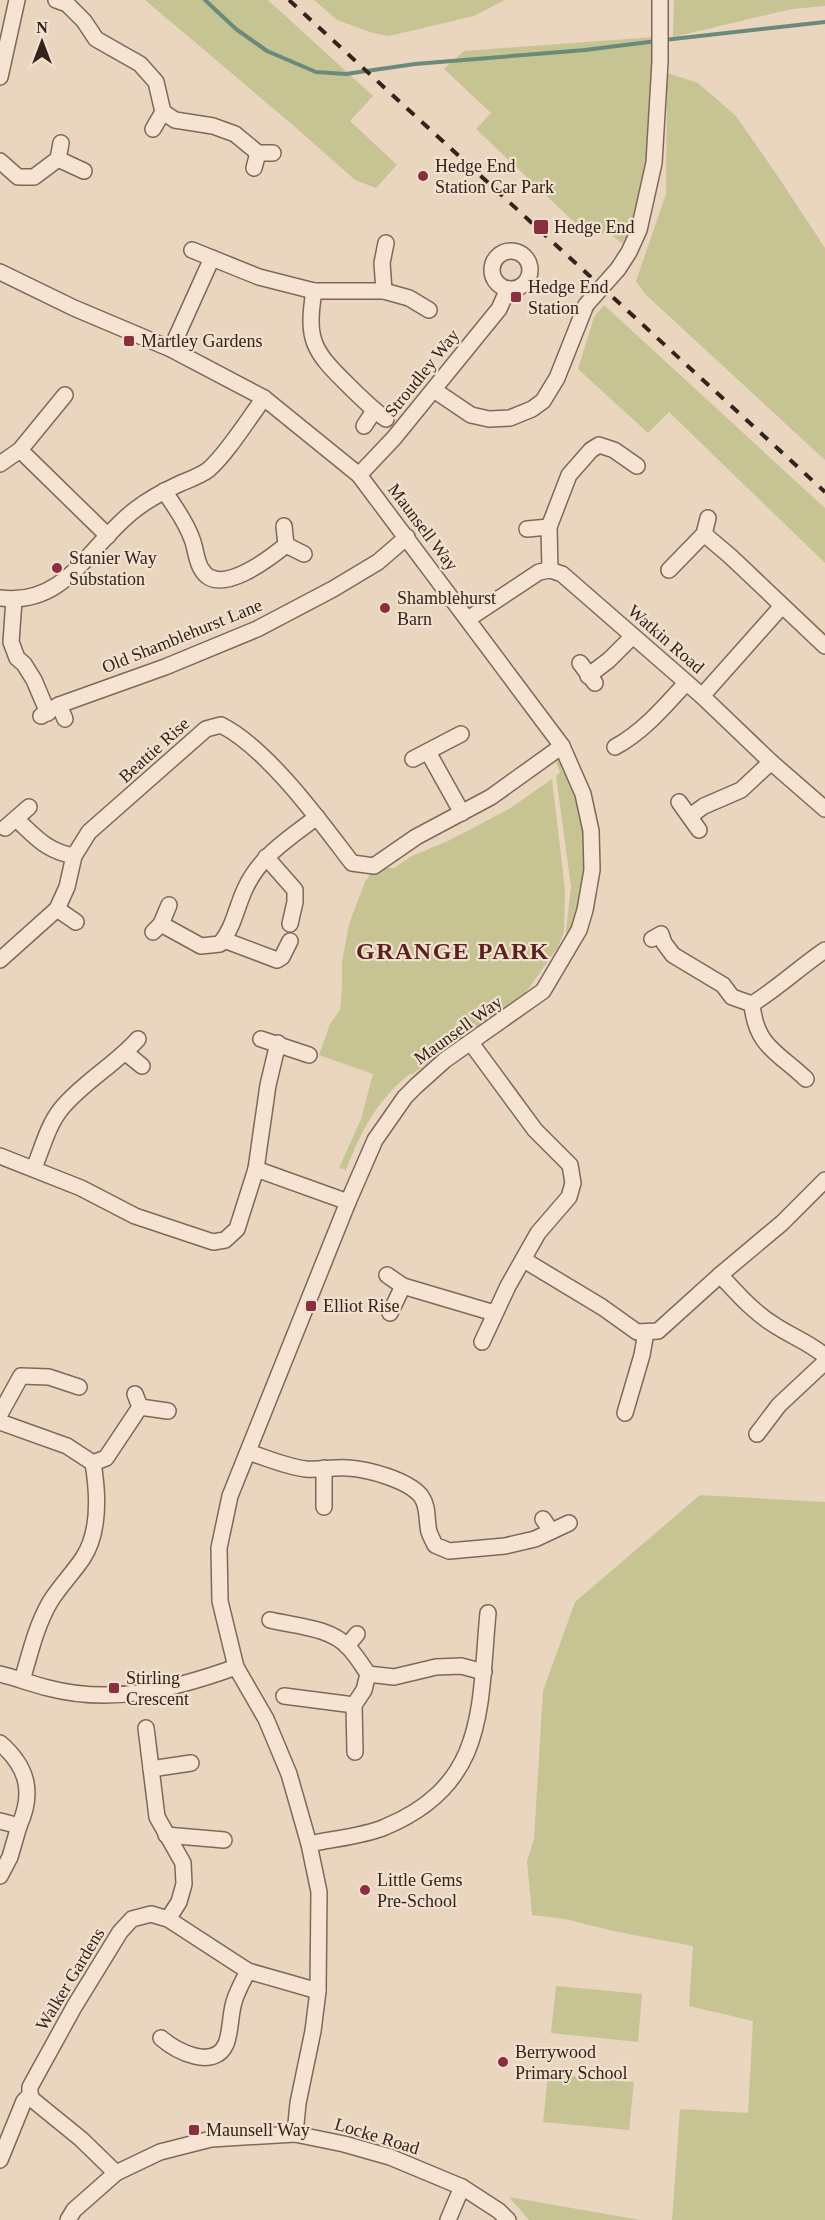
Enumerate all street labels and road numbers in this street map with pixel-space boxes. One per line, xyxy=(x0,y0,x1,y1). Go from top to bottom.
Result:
street label: Stroudley Way xyxy=(381,325,463,421)
street label: Maunsell Way xyxy=(384,480,462,574)
street label: Old Shamblehurst Lane xyxy=(99,595,265,677)
street label: Watkin Road xyxy=(624,601,708,677)
street label: Beattie Rise xyxy=(115,713,193,787)
street label: Maunsell Way xyxy=(410,991,506,1069)
street label: Walker Gardens xyxy=(32,1924,108,2034)
street label: Locke Road xyxy=(332,2114,422,2158)

